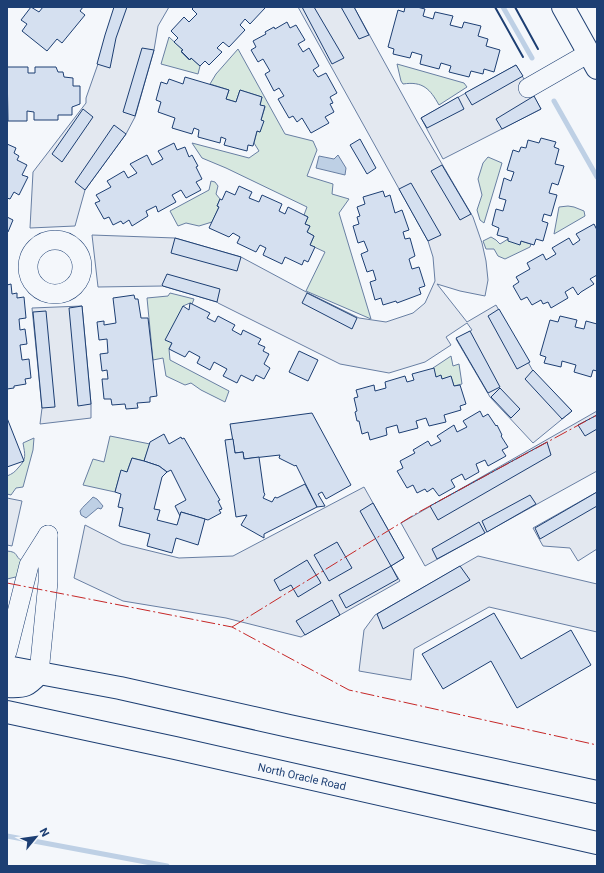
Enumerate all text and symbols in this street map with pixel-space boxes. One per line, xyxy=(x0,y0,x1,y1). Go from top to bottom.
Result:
street label: North Oracle Road xyxy=(257,760,347,793)
north arrow xyxy=(16,817,56,857)
text: N xyxy=(37,826,52,839)

